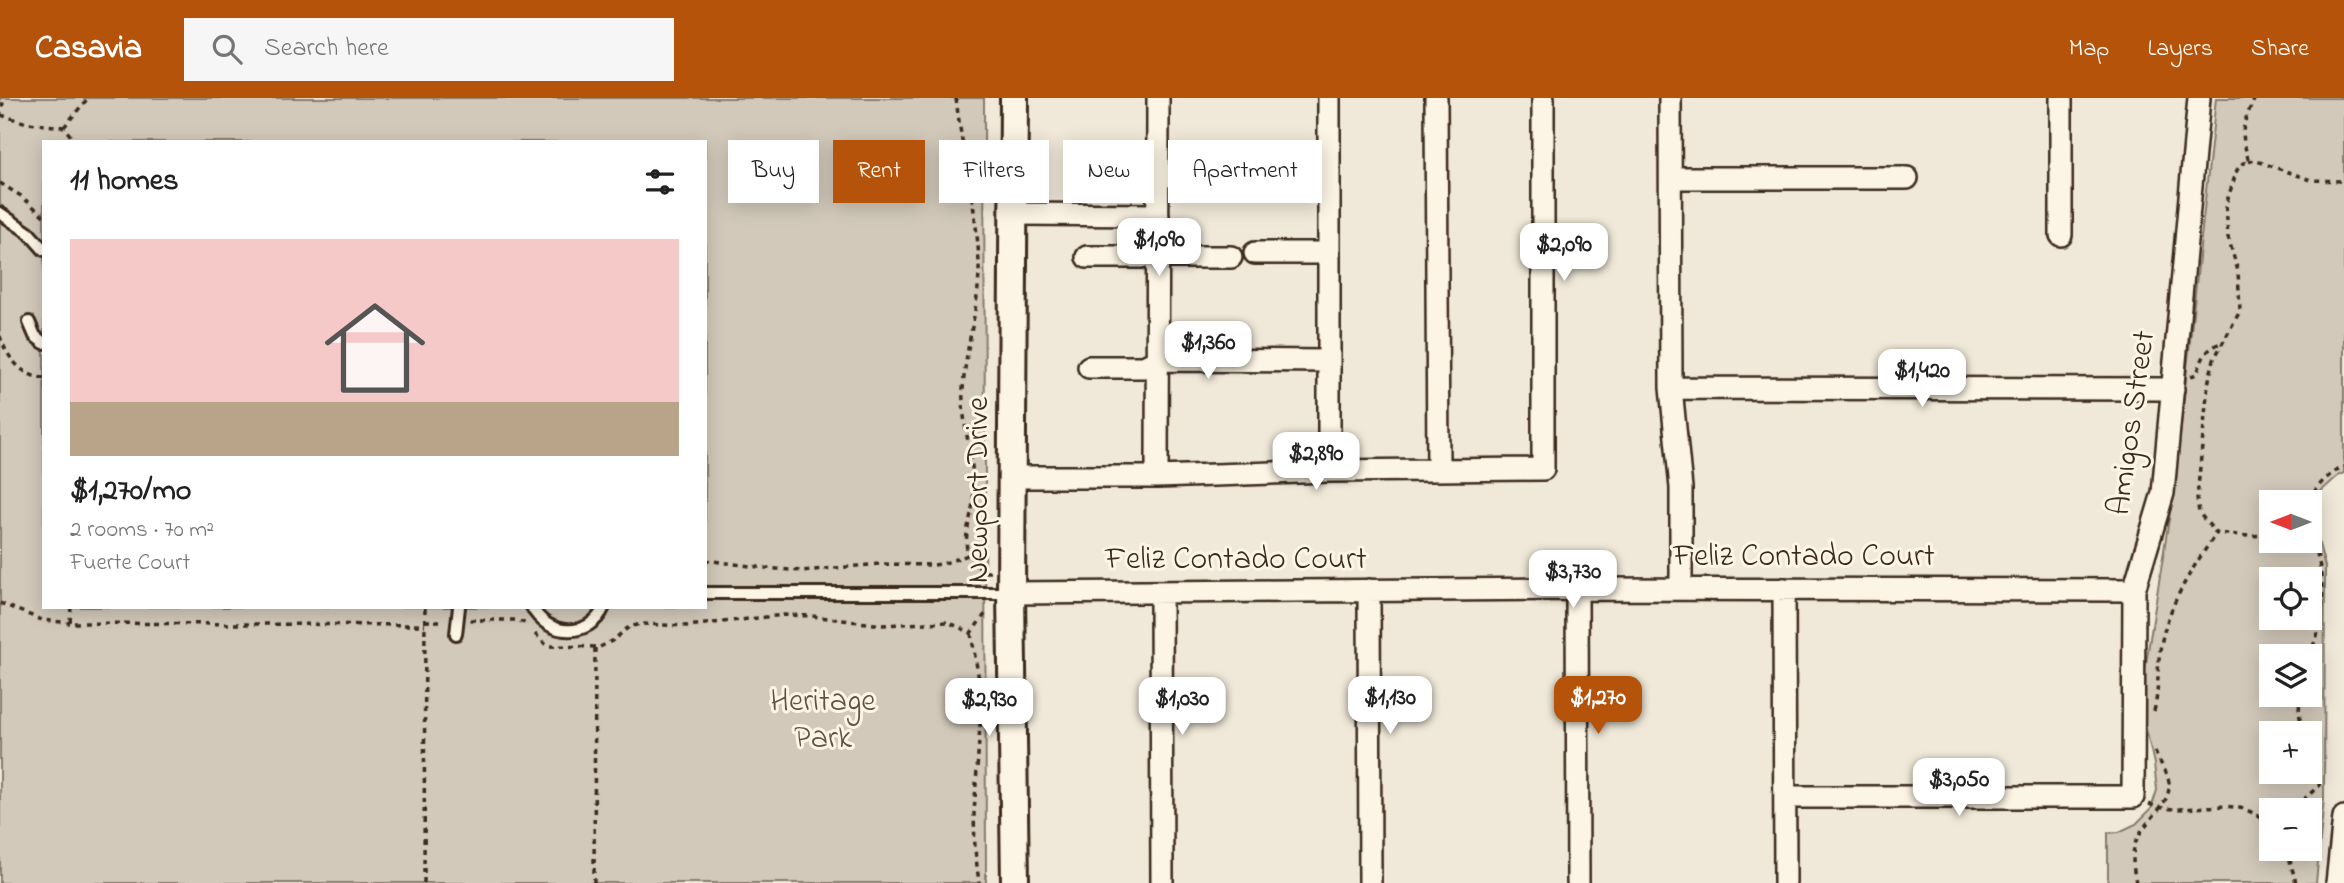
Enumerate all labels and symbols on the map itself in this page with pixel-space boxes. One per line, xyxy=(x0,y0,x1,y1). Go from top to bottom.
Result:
pin: $1,090 xyxy=(1102,218,1216,278)
pin: $2,090 xyxy=(1507,223,1621,283)
pin: $1,360 xyxy=(1151,322,1265,381)
street label: Amigos Street xyxy=(2097,327,2169,519)
pin: $1,420 xyxy=(1865,350,1979,409)
street label: Newport Drive xyxy=(956,396,1003,583)
pin: $2,890 xyxy=(1259,432,1373,492)
north arrow xyxy=(2259,490,2322,553)
street label: Feliz Contado Court xyxy=(1672,534,1935,581)
street label: Feliz Contado Court xyxy=(1104,537,1367,584)
pin: $3,730 xyxy=(1516,550,1630,610)
pin: $1,130 xyxy=(1333,676,1447,736)
pin: $1,270 xyxy=(1541,676,1655,736)
pin: $2,930 xyxy=(932,678,1046,738)
pin: $1,030 xyxy=(1125,678,1239,737)
park label: Heritage Park xyxy=(770,679,876,763)
pin: $3,050 xyxy=(1902,758,2016,818)

